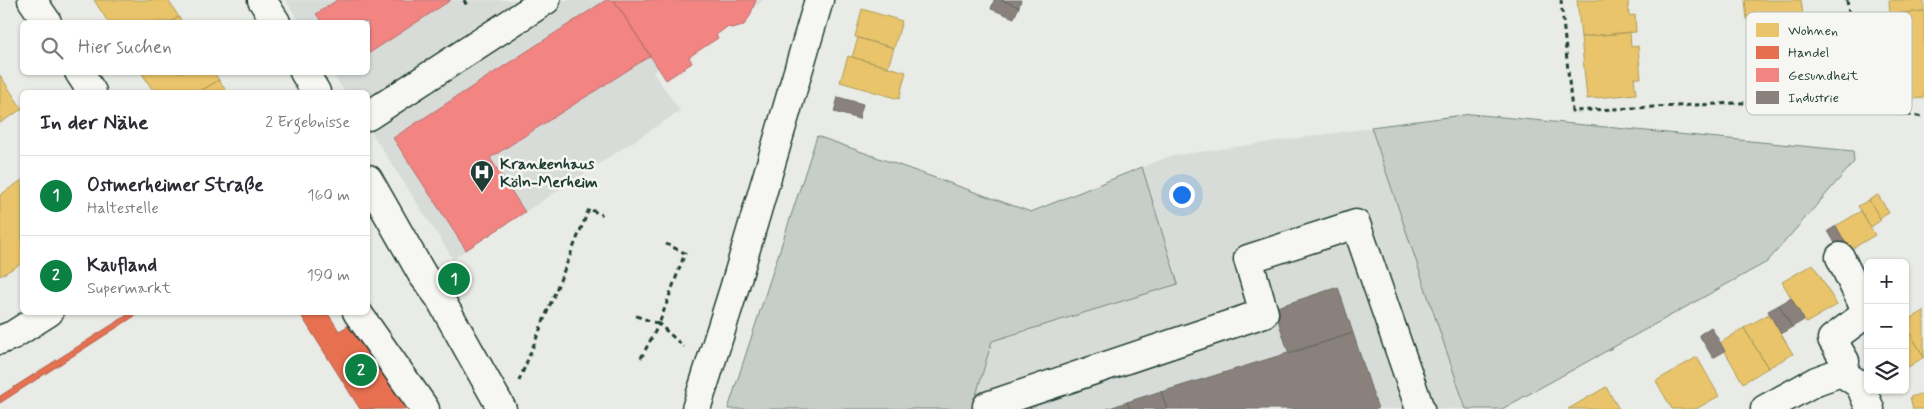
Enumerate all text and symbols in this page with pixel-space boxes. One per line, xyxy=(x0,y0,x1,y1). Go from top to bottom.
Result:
legend xyxy=(1746,12,1912,115)
search box xyxy=(20,20,370,75)
text: Wohnen xyxy=(1788,22,1838,40)
icon: search xyxy=(38,34,66,62)
text: Hier suchen xyxy=(78,35,172,60)
text: Handel xyxy=(1788,44,1829,62)
text: Gesundheit xyxy=(1788,67,1859,85)
text: Industrie xyxy=(1788,89,1839,107)
text: In der Nähe xyxy=(40,109,148,137)
text: 2 Ergebnisse xyxy=(265,112,350,133)
place label: Krankenhaus Köln-Merheim xyxy=(500,154,598,193)
hospital icon: Krankenhaus Köln-Merheim xyxy=(469,159,495,193)
text: Ostmerheimer Straße xyxy=(87,173,264,198)
your location xyxy=(1169,182,1195,208)
text: 1 xyxy=(52,185,60,206)
text: 160 m xyxy=(307,185,350,206)
text: Haltestelle xyxy=(87,198,159,219)
text: Kaufland xyxy=(87,253,157,278)
map controls xyxy=(1864,259,1909,394)
button: + xyxy=(1864,259,1909,304)
pin: 1 xyxy=(438,260,470,298)
text: 2 xyxy=(52,265,60,286)
text: 190 m xyxy=(307,265,350,286)
text: Supermarkt xyxy=(87,278,171,299)
button: − xyxy=(1864,304,1909,349)
button: layers xyxy=(1864,349,1909,394)
pin: 2 xyxy=(345,351,377,389)

